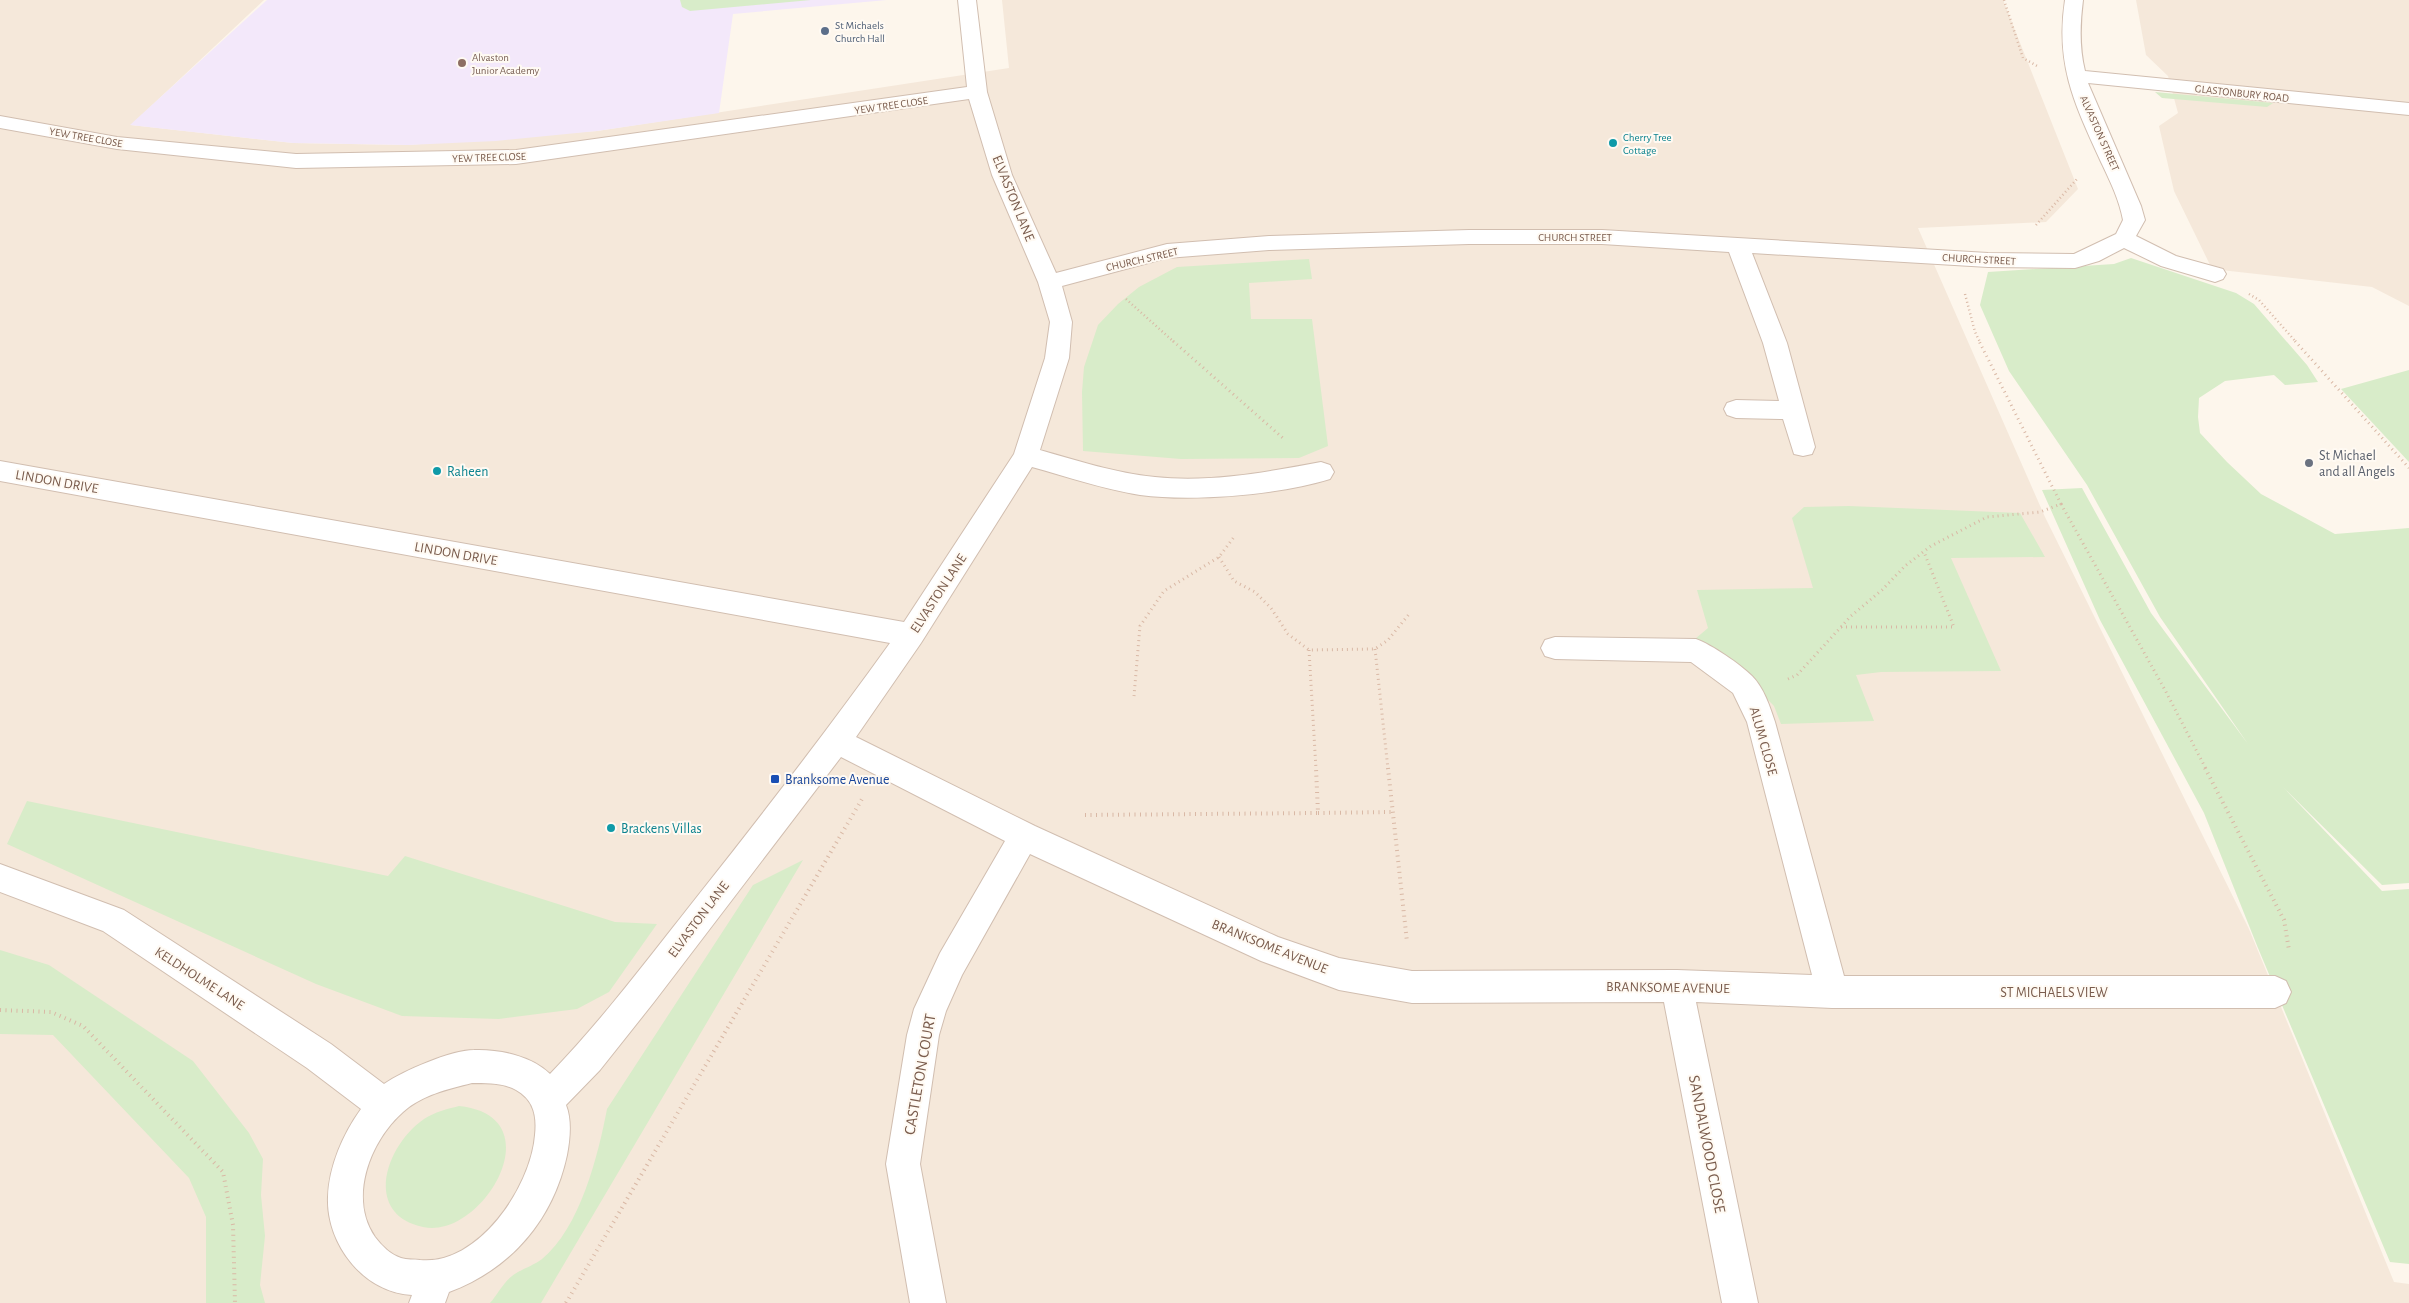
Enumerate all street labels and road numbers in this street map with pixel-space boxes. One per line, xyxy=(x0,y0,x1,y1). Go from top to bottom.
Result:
street label: GLASTONBURY ROAD xyxy=(2194,83,2290,104)
street label: ALVASTON STREET xyxy=(2078,94,2121,173)
street label: YEW TREE CLOSE xyxy=(854,95,929,116)
street label: YEW TREE CLOSE xyxy=(48,126,124,149)
street label: YEW TREE CLOSE xyxy=(452,151,527,164)
street label: ELVASTON LANE xyxy=(989,153,1037,244)
street label: CHURCH STREET xyxy=(1538,232,1612,243)
street label: CHURCH STREET xyxy=(1105,246,1180,273)
street label: CHURCH STREET xyxy=(1942,252,2017,267)
street label: LINDON DRIVE xyxy=(14,468,100,496)
street label: LINDON DRIVE xyxy=(413,540,499,568)
street label: ELVASTON LANE xyxy=(908,551,970,636)
street label: ALUM CLOSE xyxy=(1747,705,1780,778)
street label: ELVASTON LANE xyxy=(666,879,732,960)
street label: BRANKSOME AVENUE xyxy=(1210,917,1330,977)
street label: KELDHOLME LANE xyxy=(152,945,247,1013)
street label: BRANKSOME AVENUE xyxy=(1606,980,1730,996)
street label: ST MICHAELS VIEW xyxy=(2000,986,2108,1000)
street label: CASTLETON COURT xyxy=(901,1012,939,1136)
street label: SANDALWOOD CLOSE xyxy=(1686,1074,1728,1215)

